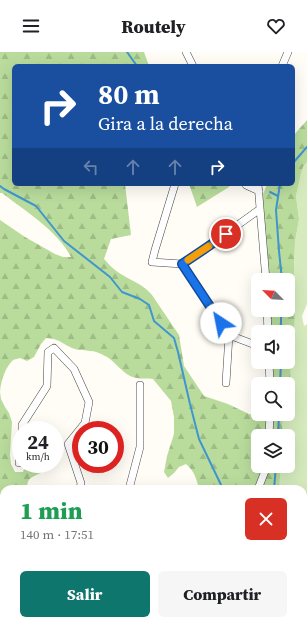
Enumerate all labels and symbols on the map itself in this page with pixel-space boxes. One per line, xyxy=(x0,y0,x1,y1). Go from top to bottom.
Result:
pin xyxy=(209,217,243,251)
north arrow xyxy=(251,273,295,317)
position arrow xyxy=(200,302,242,344)
speed limit sign: 30 xyxy=(72,421,124,473)

